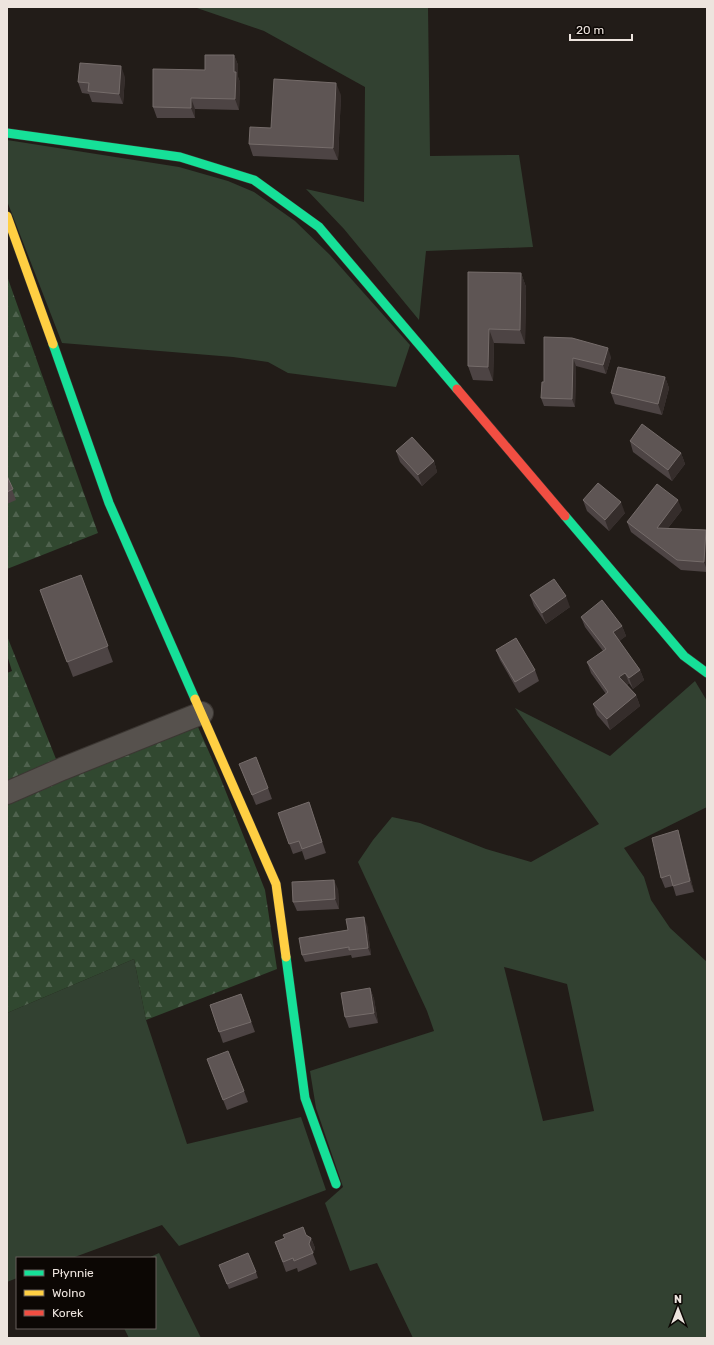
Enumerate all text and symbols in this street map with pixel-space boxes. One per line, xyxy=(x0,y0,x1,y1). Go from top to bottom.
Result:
scale bar xyxy=(570,16,632,42)
text: 20 m xyxy=(576,23,604,37)
legend xyxy=(16,1257,156,1329)
text: Płynnie xyxy=(52,1266,94,1280)
text: Wolno xyxy=(52,1286,85,1300)
north arrow xyxy=(658,1289,698,1329)
text: N xyxy=(674,1293,682,1306)
text: Korek xyxy=(52,1306,84,1320)

